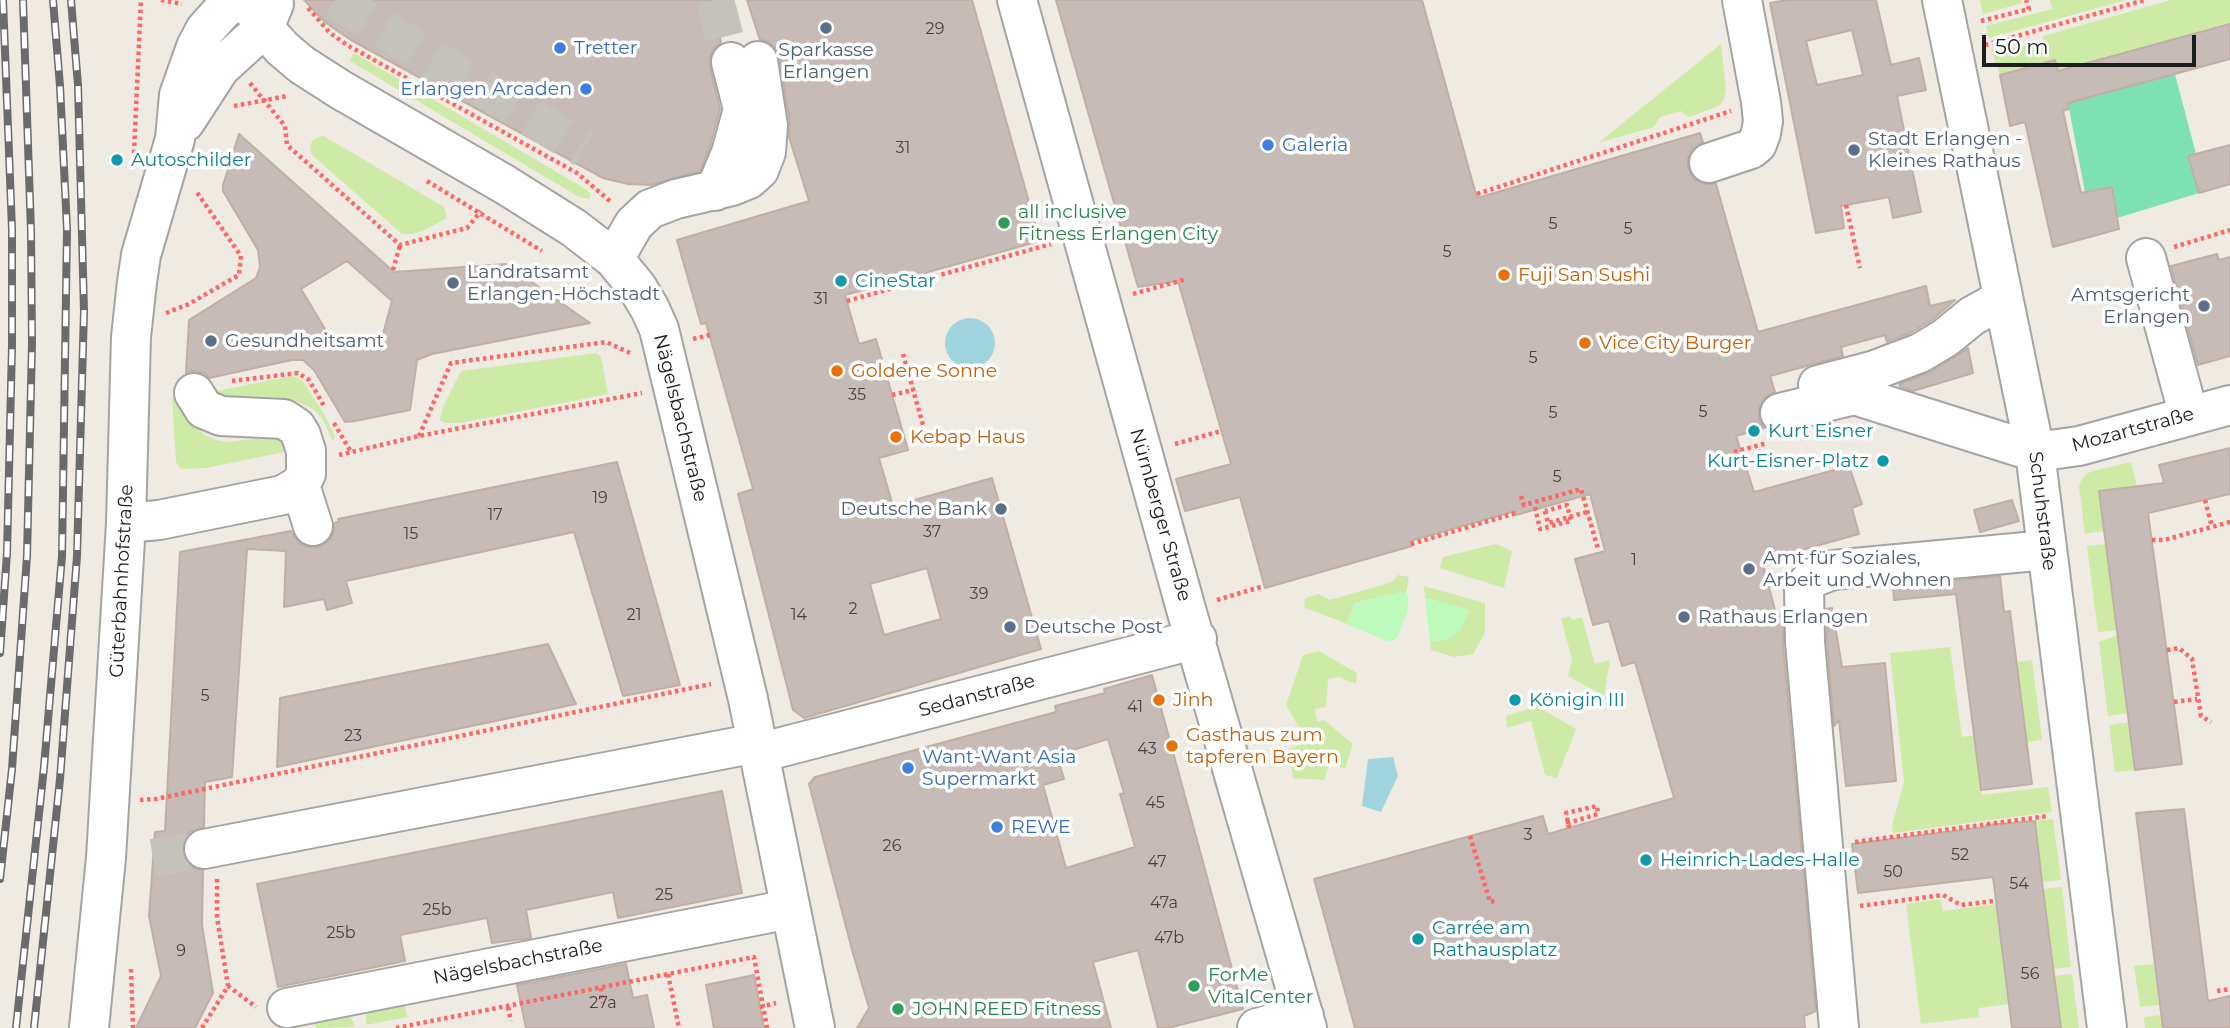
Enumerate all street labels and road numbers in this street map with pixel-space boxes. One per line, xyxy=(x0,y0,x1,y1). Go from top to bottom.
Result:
street label: Nägelsbachstraße xyxy=(648,332,712,504)
street label: Mozartstraße xyxy=(2069,403,2197,457)
street label: Nürnberger Straße xyxy=(1124,426,1196,604)
street label: Schuhstraße xyxy=(2023,450,2061,572)
street label: Güterbahnhofstraße xyxy=(106,484,138,678)
street label: Sedanstraße xyxy=(916,670,1038,722)
street label: Nägelsbachstraße xyxy=(431,934,605,990)

